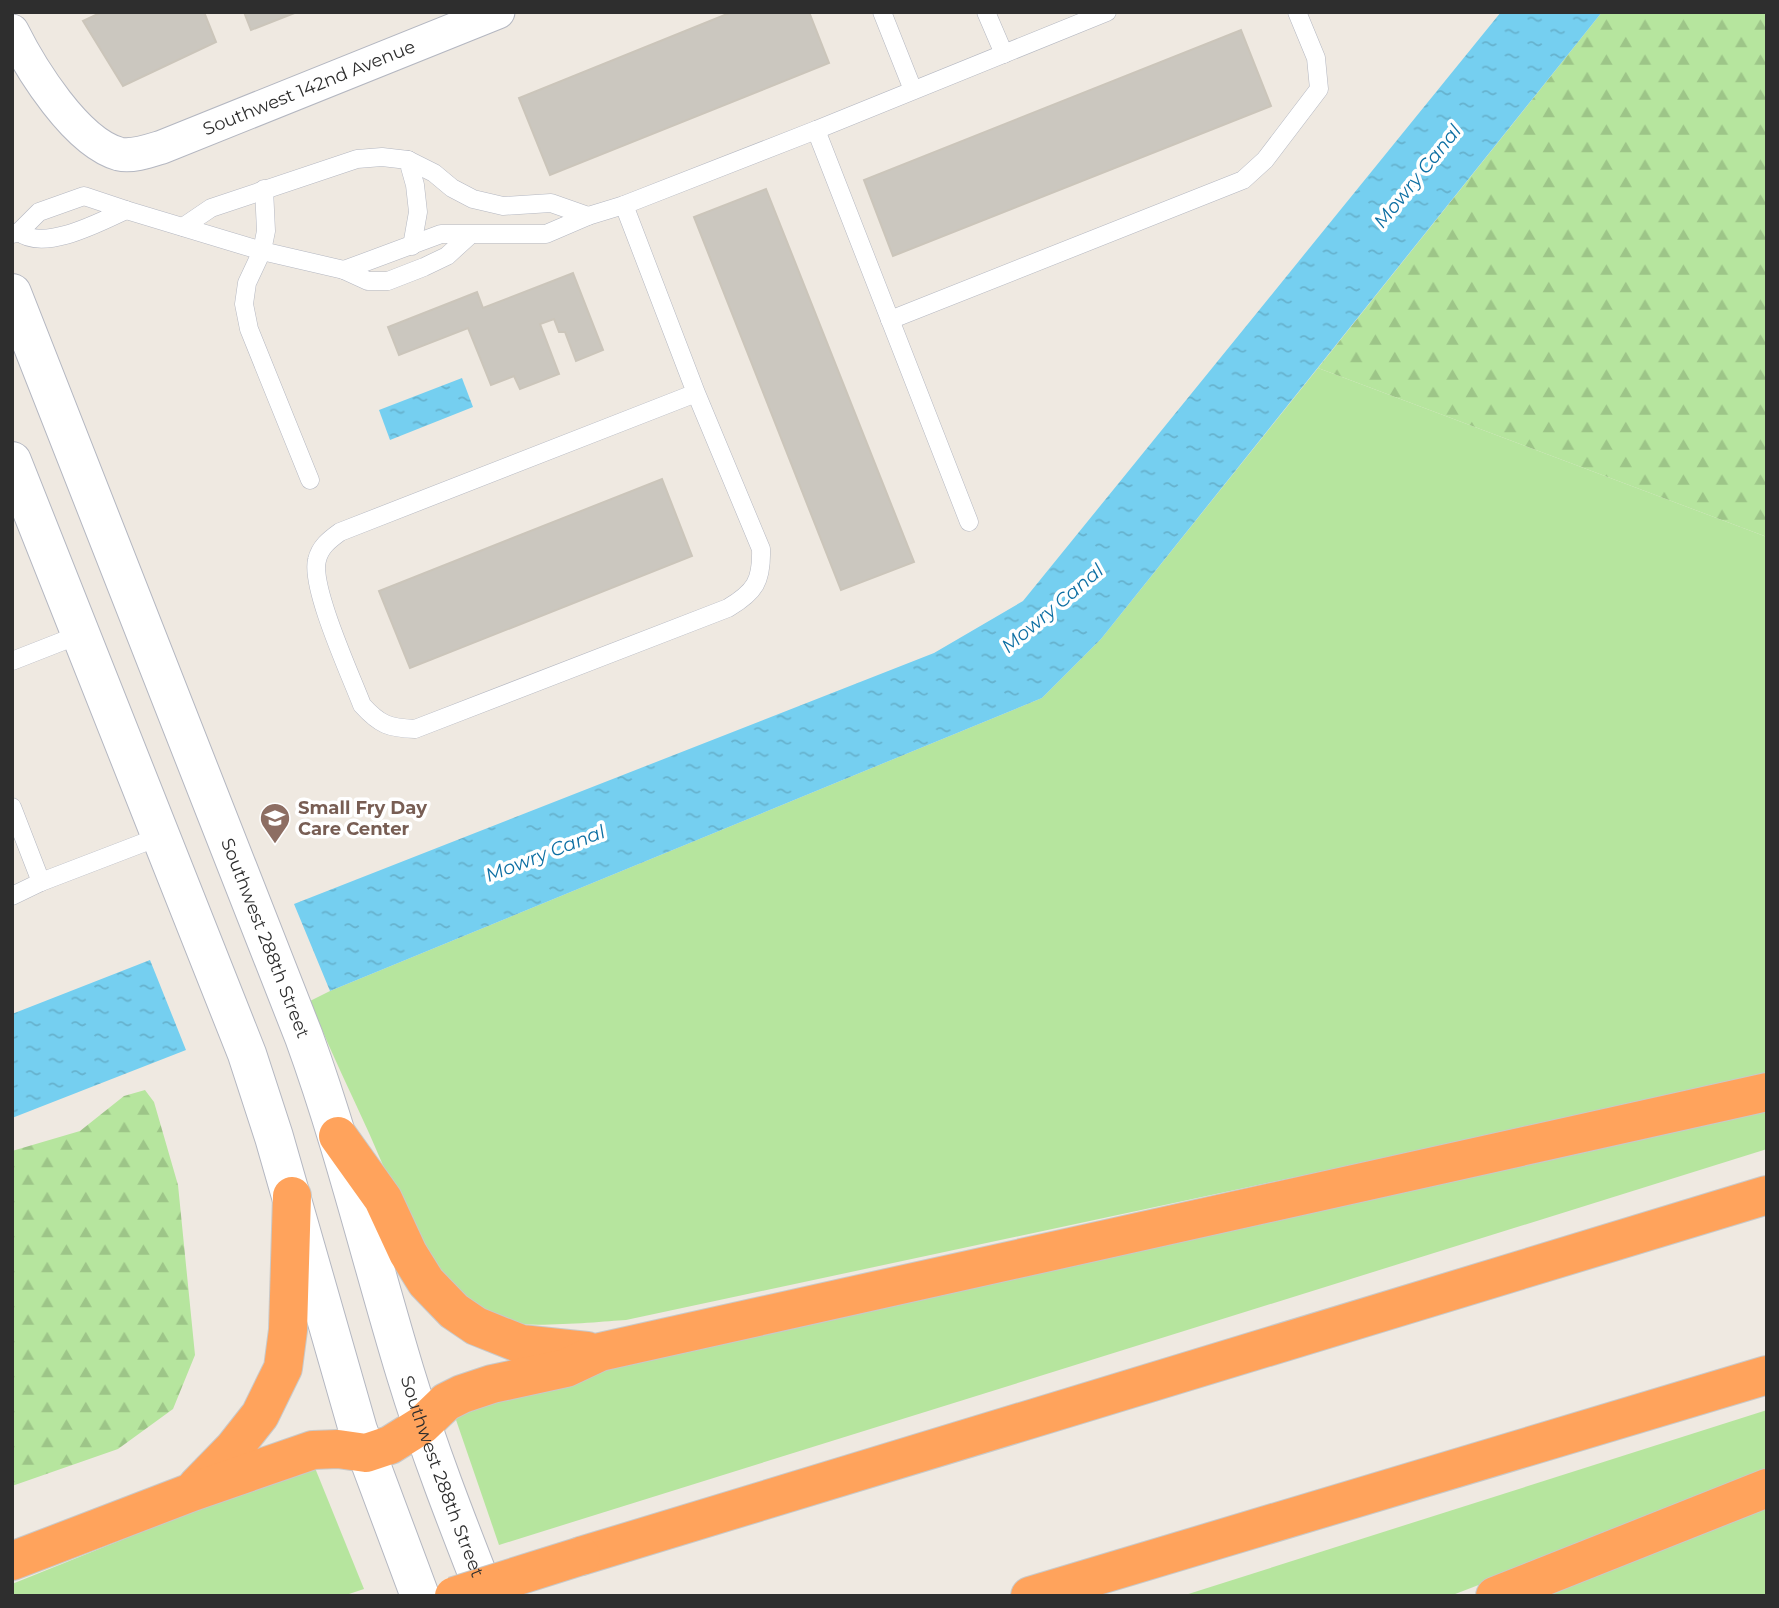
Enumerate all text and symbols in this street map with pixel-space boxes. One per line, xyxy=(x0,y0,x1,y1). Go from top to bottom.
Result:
street label: Southwest 142nd Avenue xyxy=(200,35,418,140)
water label: Mowry Canal xyxy=(1369,119,1467,233)
water label: Mowry Canal xyxy=(997,558,1109,658)
place label: Small Fry Day Care Center xyxy=(298,797,427,840)
school or university icon: Small Fry Day Care Center xyxy=(258,801,292,845)
water label: Mowry Canal xyxy=(482,820,609,887)
street label: Southwest 288th Street xyxy=(216,835,314,1041)
street label: Southwest 288th Street xyxy=(396,1373,489,1580)

